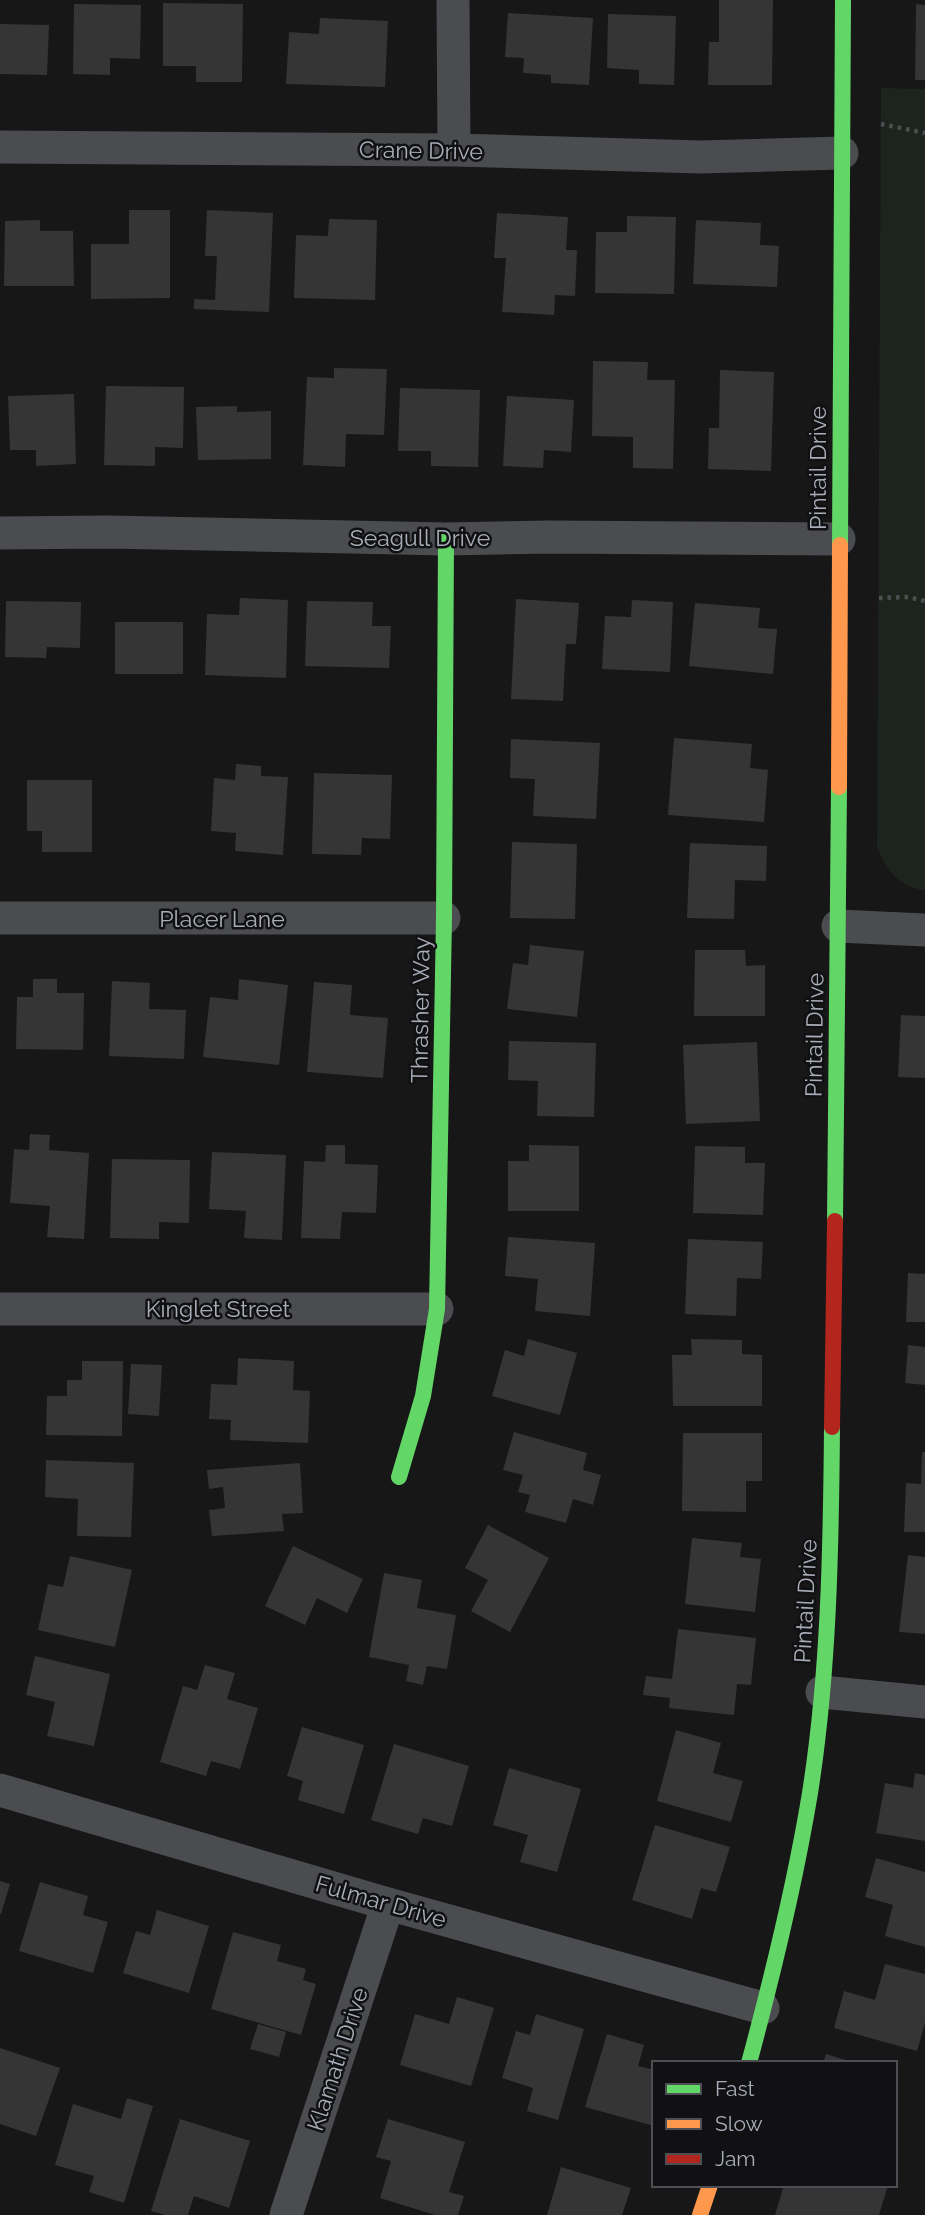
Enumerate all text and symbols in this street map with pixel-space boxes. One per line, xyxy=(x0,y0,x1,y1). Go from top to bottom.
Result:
street label: Crane Drive xyxy=(359,135,483,165)
street label: Pintail Drive xyxy=(804,406,831,530)
street label: Seagull Drive xyxy=(350,524,490,551)
street label: Placer Lane xyxy=(159,905,285,932)
street label: Thrasher Way xyxy=(405,937,435,1083)
street label: Pintail Drive xyxy=(799,973,829,1097)
street label: Kinglet Street xyxy=(146,1295,290,1322)
street label: Pintail Drive xyxy=(788,1538,822,1664)
street label: Fulmar Drive xyxy=(313,1869,449,1933)
street label: Klamath Drive xyxy=(301,1984,373,2134)
legend xyxy=(652,2061,897,2187)
text: Fast xyxy=(715,2076,755,2101)
text: Slow xyxy=(715,2111,763,2136)
text: Jam xyxy=(715,2146,756,2171)

